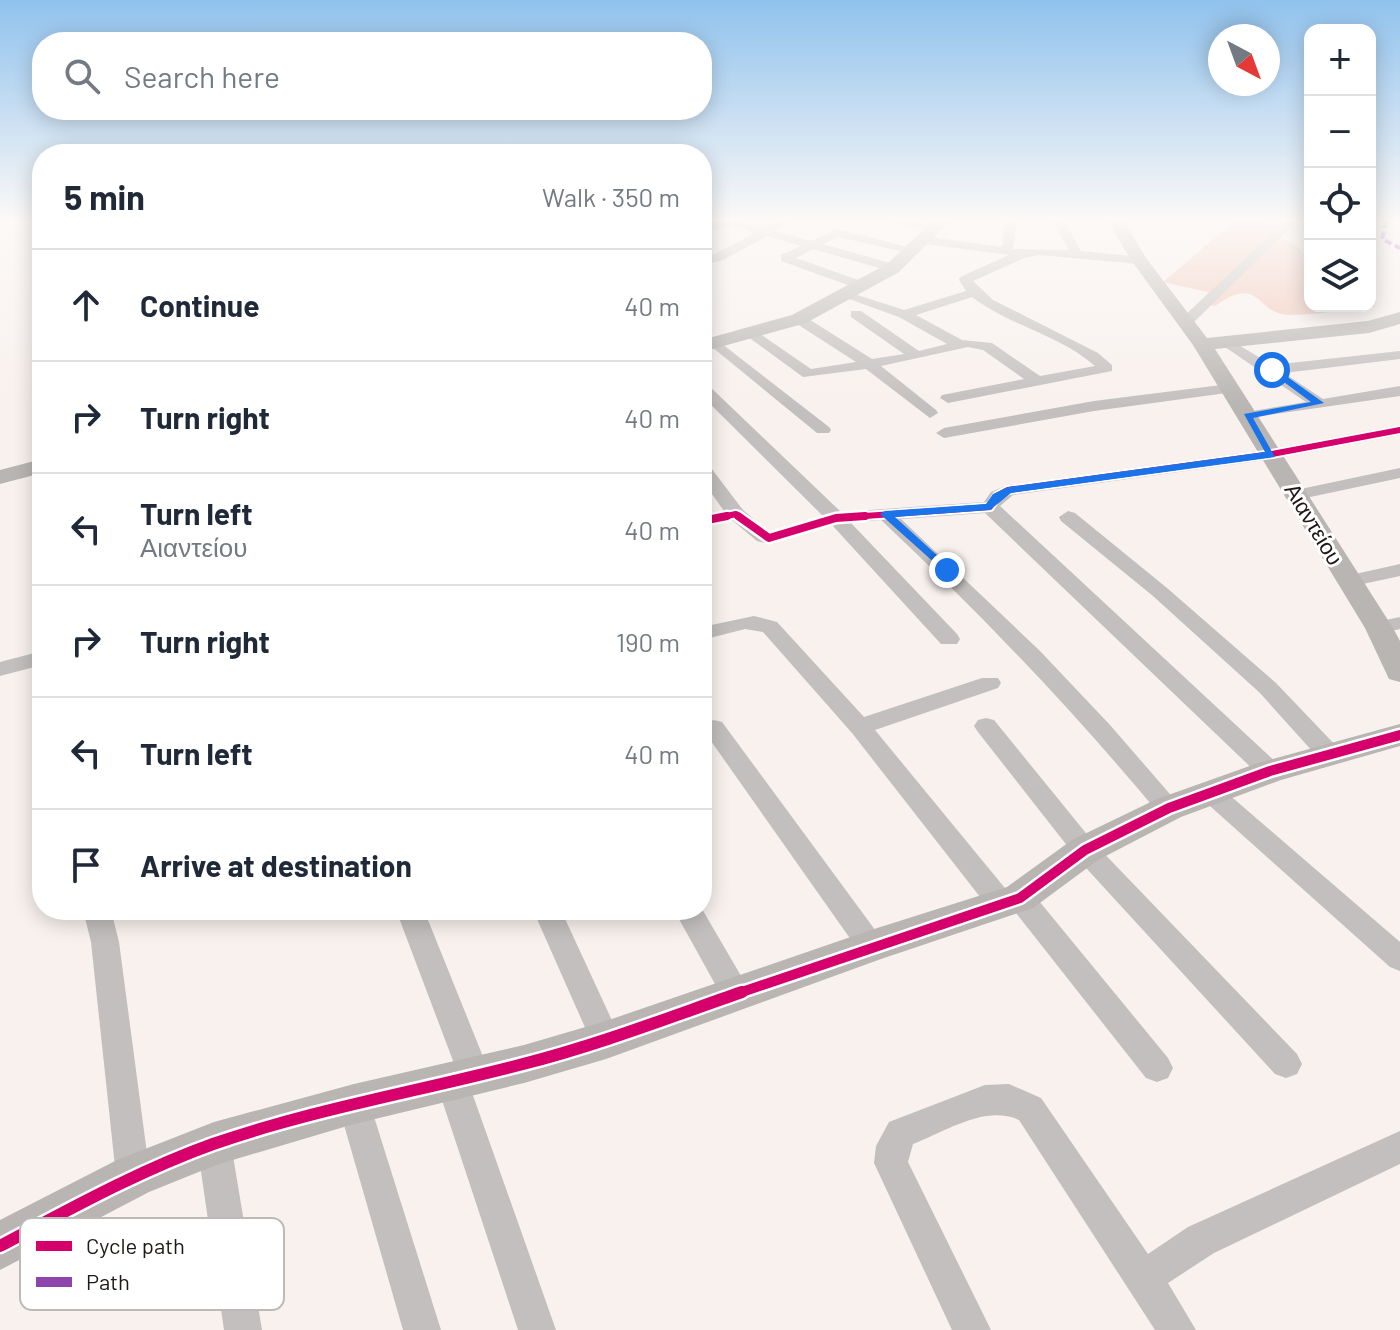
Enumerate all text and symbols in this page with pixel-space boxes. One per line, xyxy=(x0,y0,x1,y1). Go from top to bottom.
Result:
north arrow xyxy=(1208,24,1280,96)
map controls xyxy=(1304,24,1376,312)
button: + xyxy=(1304,24,1376,96)
search box xyxy=(32,32,712,120)
icon: search xyxy=(60,54,104,98)
text: Search here xyxy=(124,58,280,94)
button: − xyxy=(1304,96,1376,168)
button: locate xyxy=(1304,168,1376,240)
text: 5 min xyxy=(64,176,145,217)
text: Walk · 350 m xyxy=(542,181,680,212)
button: layers xyxy=(1304,240,1376,312)
icon: ahead xyxy=(64,283,108,327)
text: Continue xyxy=(140,287,260,323)
text: 40 m xyxy=(624,290,680,321)
route start xyxy=(1254,352,1290,388)
icon: right xyxy=(64,395,108,439)
text: Turn right xyxy=(140,399,270,435)
text: 40 m xyxy=(624,402,680,433)
street label: Αιαντείου xyxy=(1280,478,1349,569)
text: Turn left xyxy=(140,495,253,531)
icon: left xyxy=(64,507,108,551)
text: 40 m xyxy=(624,514,680,545)
text: Αιαντείου xyxy=(140,531,247,562)
route end xyxy=(929,552,965,588)
icon: right xyxy=(64,619,108,663)
text: Turn right xyxy=(140,623,270,659)
text: 190 m xyxy=(616,626,680,657)
icon: left xyxy=(64,731,108,775)
text: Turn left xyxy=(140,735,253,771)
text: 40 m xyxy=(624,738,680,769)
icon: arrive xyxy=(64,843,108,887)
text: Arrive at destination xyxy=(140,847,412,883)
legend xyxy=(20,1218,284,1310)
text: Cycle path xyxy=(86,1232,185,1258)
text: Path xyxy=(86,1268,130,1294)

